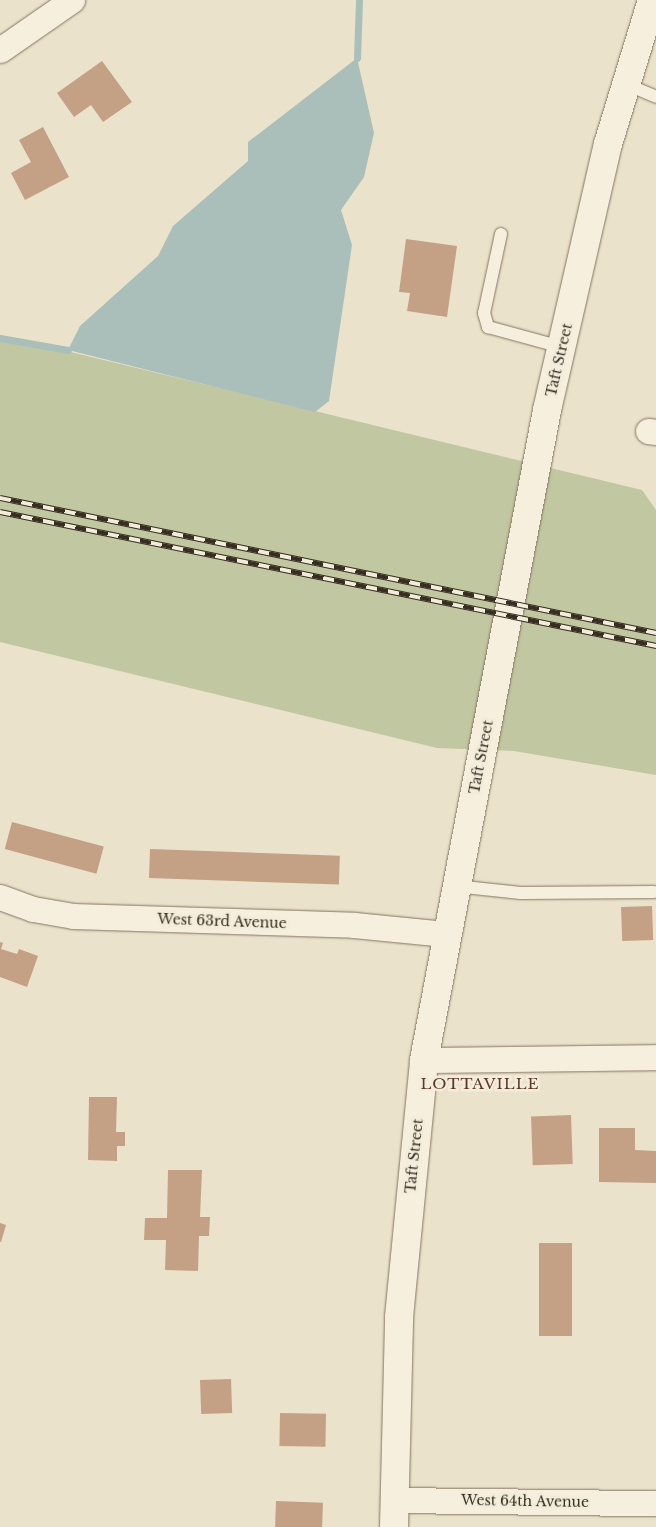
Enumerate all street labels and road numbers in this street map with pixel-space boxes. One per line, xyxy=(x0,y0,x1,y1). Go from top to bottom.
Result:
street label: Taft Street xyxy=(542,322,576,398)
street label: Taft Street xyxy=(466,719,496,795)
street label: West 63rd Avenue xyxy=(157,910,287,932)
street label: Taft Street xyxy=(402,1118,426,1194)
street label: West 64th Avenue xyxy=(461,1491,589,1511)

